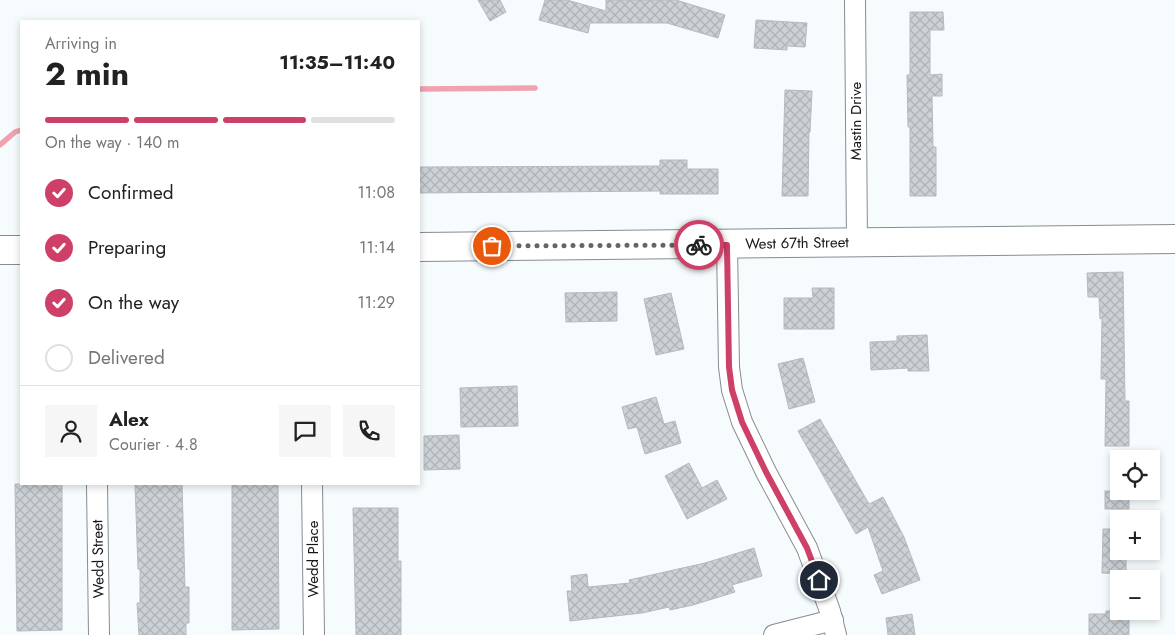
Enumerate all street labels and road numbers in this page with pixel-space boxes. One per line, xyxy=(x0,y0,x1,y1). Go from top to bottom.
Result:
street label: Mastin Drive xyxy=(845,81,867,160)
street label: West 67th Street xyxy=(745,231,849,255)
street label: Wedd Street xyxy=(86,519,110,599)
street label: Wedd Place xyxy=(302,520,324,597)

